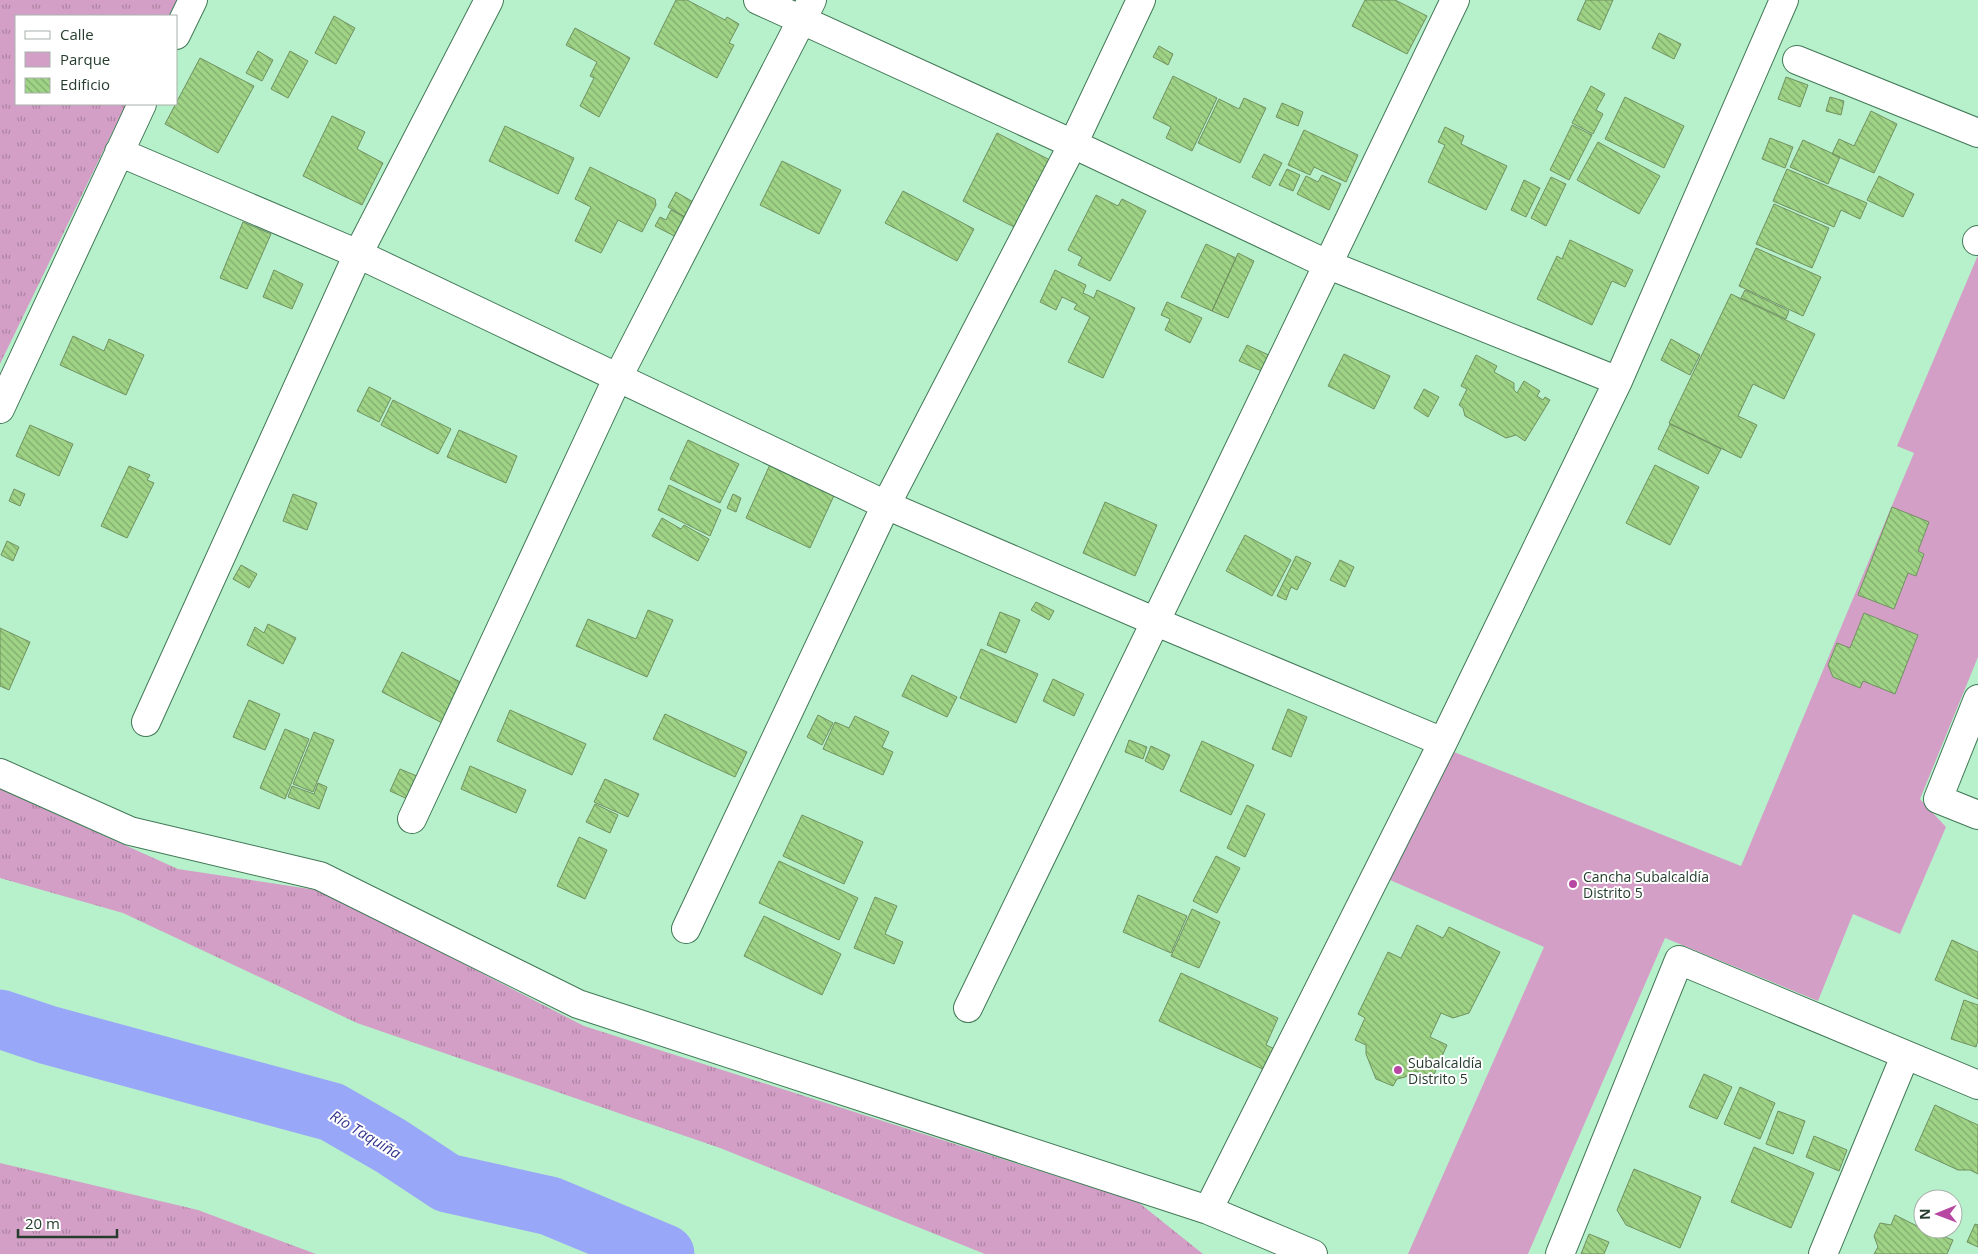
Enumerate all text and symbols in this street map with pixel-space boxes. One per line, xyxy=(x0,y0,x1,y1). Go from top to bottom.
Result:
legend xyxy=(15,15,178,105)
text: Calle xyxy=(60,24,94,44)
text: Parque xyxy=(60,49,110,69)
text: Edificio xyxy=(60,74,110,94)
place label: Cancha Subalcaldía Distrito 5 xyxy=(1583,867,1709,902)
marker: Cancha Subalcaldía Distrito 5 xyxy=(1567,878,1579,890)
place label: Subalcaldía Distrito 5 xyxy=(1408,1053,1482,1088)
marker: Subalcaldía Distrito 5 xyxy=(1392,1064,1404,1076)
water label: Río Taquiña xyxy=(327,1105,405,1163)
north arrow xyxy=(1913,1189,1963,1239)
scale bar xyxy=(18,1206,116,1238)
text: N xyxy=(1915,1208,1934,1220)
text: 20 m xyxy=(25,1213,60,1233)

